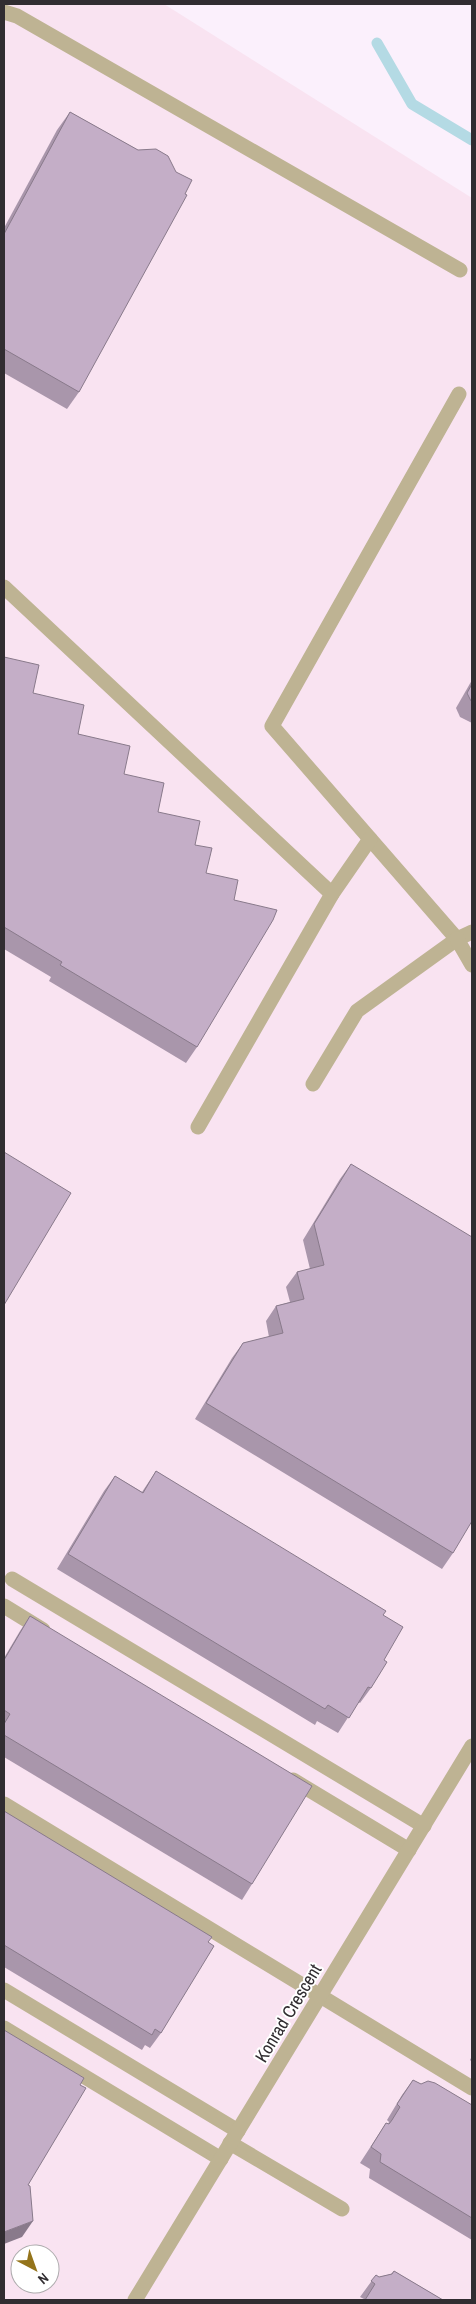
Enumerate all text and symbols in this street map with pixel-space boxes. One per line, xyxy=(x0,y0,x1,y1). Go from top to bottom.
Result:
street label: Konrad Crescent xyxy=(249,1959,327,2067)
north arrow xyxy=(10,2244,60,2294)
text: N xyxy=(34,2269,53,2288)

